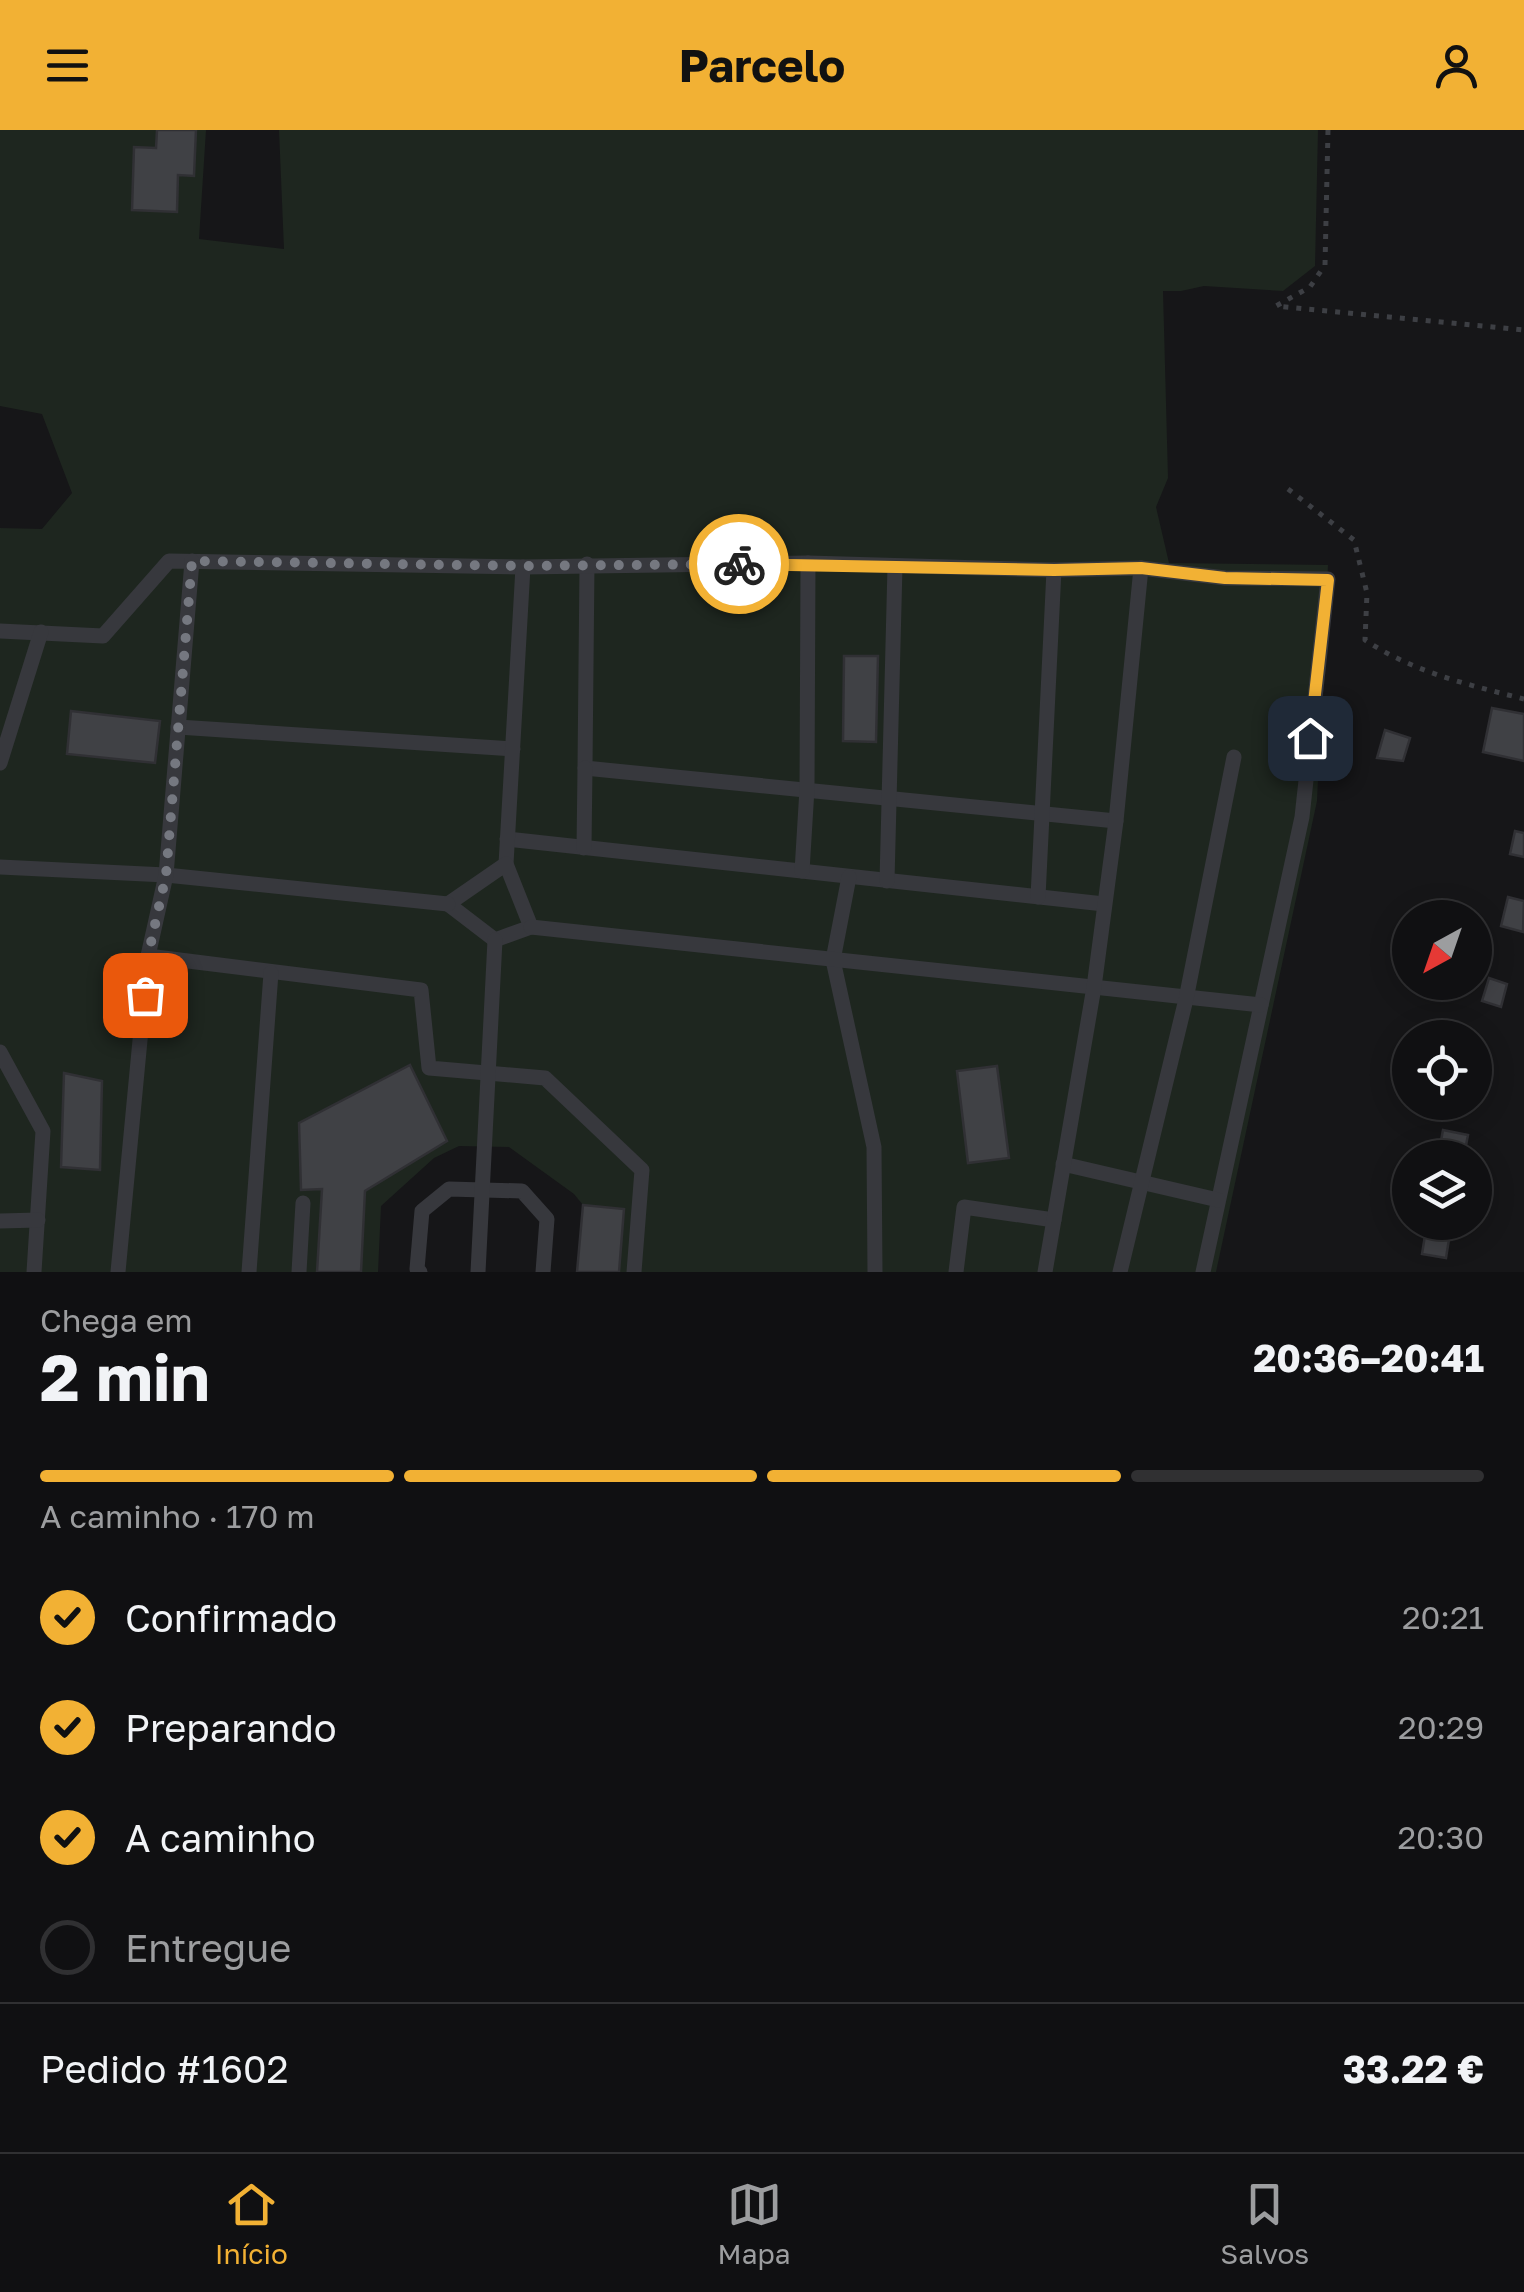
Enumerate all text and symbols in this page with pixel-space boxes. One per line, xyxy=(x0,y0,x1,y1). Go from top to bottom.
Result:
icon: menu xyxy=(40,38,95,93)
text: Parcelo xyxy=(679,38,845,92)
icon: person xyxy=(1429,38,1484,93)
courier xyxy=(689,514,789,614)
icon: bike xyxy=(712,537,767,592)
pin xyxy=(1268,696,1353,781)
icon: home xyxy=(1283,711,1338,766)
north arrow xyxy=(1392,900,1492,1000)
map controls xyxy=(1392,900,1492,1240)
pin xyxy=(103,953,188,1038)
icon: bag xyxy=(118,968,173,1023)
button: locate xyxy=(1392,1020,1492,1120)
button: layers xyxy=(1392,1140,1492,1240)
text: Chega em xyxy=(40,1301,193,1339)
text: 20:36–20:41 xyxy=(1253,1335,1484,1380)
text: 2 min xyxy=(40,1337,210,1415)
text: A caminho · 170 m xyxy=(40,1497,315,1535)
icon: check xyxy=(40,1590,95,1645)
text: Confirmado xyxy=(125,1595,337,1640)
text: 20:21 xyxy=(1402,1598,1484,1636)
icon: check xyxy=(40,1700,95,1755)
text: Preparando xyxy=(125,1705,337,1750)
text: 20:29 xyxy=(1398,1708,1484,1746)
icon: check xyxy=(40,1810,95,1865)
text: A caminho xyxy=(125,1815,316,1860)
text: 20:30 xyxy=(1397,1818,1484,1856)
text: Entregue xyxy=(125,1925,291,1970)
text: Pedido #1602 xyxy=(40,2046,289,2091)
text: 33.22 € xyxy=(1343,2046,1484,2091)
tab: Início xyxy=(215,2177,288,2270)
tab: Mapa xyxy=(718,2177,791,2270)
tab: Salvos xyxy=(1220,2177,1309,2270)

